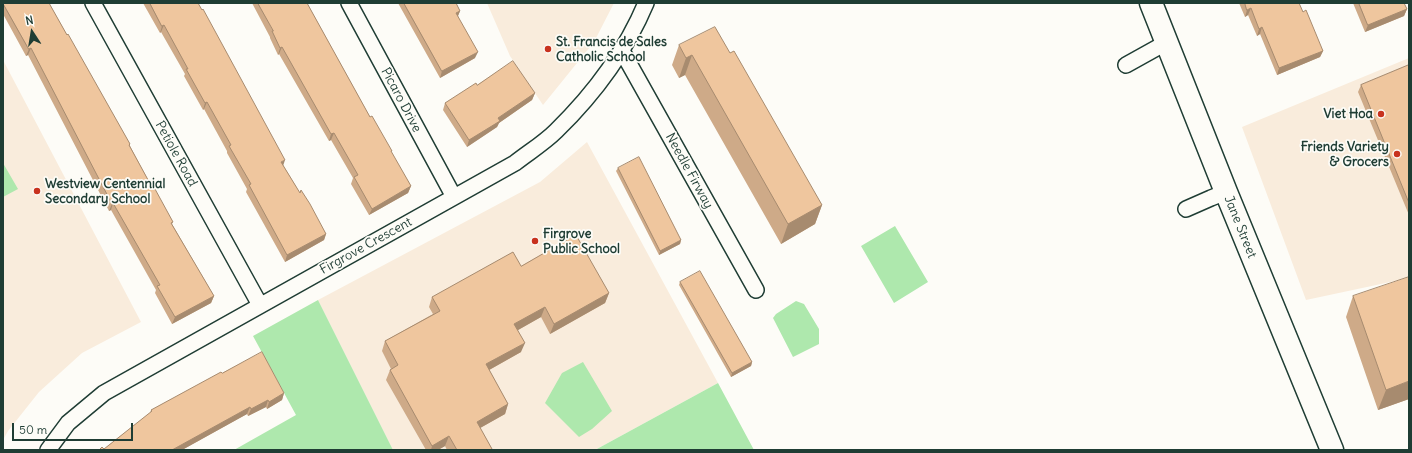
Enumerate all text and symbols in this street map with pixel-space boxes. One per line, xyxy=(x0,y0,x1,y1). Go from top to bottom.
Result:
north arrow xyxy=(12,12,52,52)
text: N xyxy=(24,13,35,28)
place label: St. Francis de Sales Catholic School xyxy=(556,34,667,65)
marker: St. Francis de Sales Catholic School xyxy=(543,44,553,54)
street label: Picaro Drive xyxy=(377,65,425,135)
place label: Viet Hoa xyxy=(1323,106,1373,122)
marker: Viet Hoa xyxy=(1376,109,1386,119)
street label: Petiole Road xyxy=(152,119,200,189)
street label: Needle Firway xyxy=(662,130,716,212)
place label: Friends Variety & Grocers xyxy=(1301,139,1389,170)
marker: Friends Variety & Grocers xyxy=(1392,149,1402,159)
place label: Westview Centennial Secondary School xyxy=(45,176,165,207)
marker: Westview Centennial Secondary School xyxy=(32,186,42,196)
street label: Jane Street xyxy=(1220,193,1260,261)
street label: Firgrove Crescent xyxy=(317,214,415,278)
place label: Firgrove Public School xyxy=(543,226,620,257)
marker: Firgrove Public School xyxy=(530,236,540,246)
scale bar xyxy=(14,415,135,441)
text: 50 m xyxy=(19,422,47,437)

